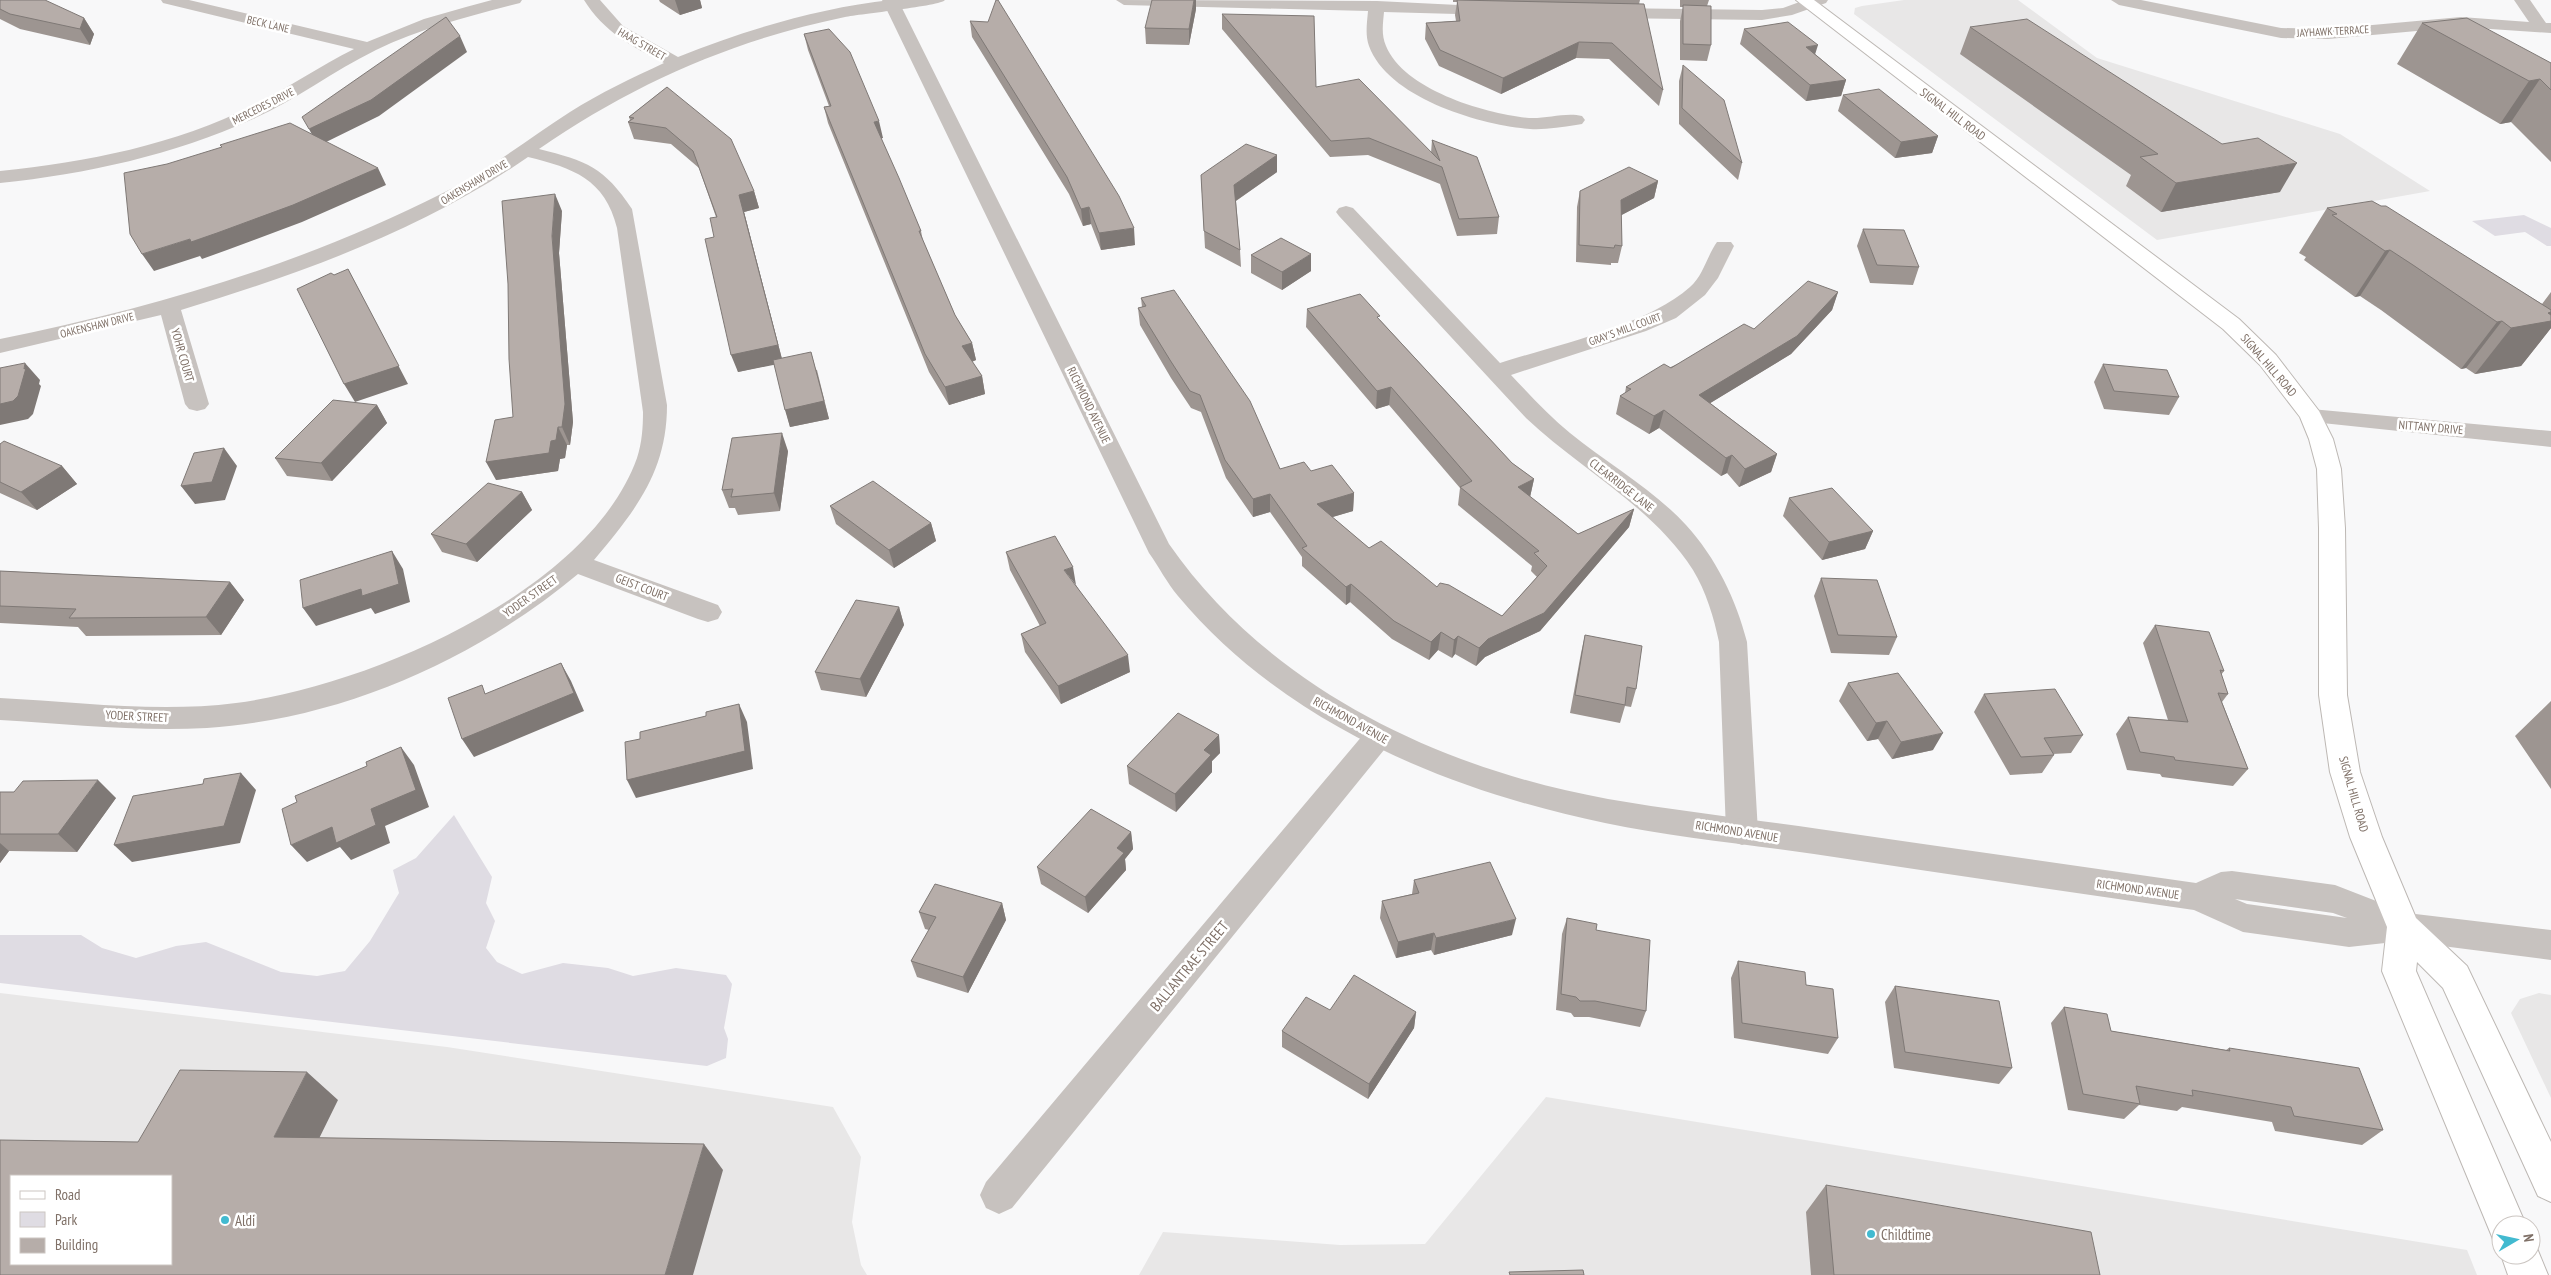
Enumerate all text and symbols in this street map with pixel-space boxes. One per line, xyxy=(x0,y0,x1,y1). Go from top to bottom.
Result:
street label: BECK LANE xyxy=(246,12,291,36)
street label: JAYHAWK TERRACE xyxy=(2296,22,2370,40)
street label: HAAG STREET xyxy=(616,25,669,63)
street label: MERCEDES DRIVE xyxy=(230,84,296,128)
street label: SIGNAL HILL ROAD xyxy=(1917,85,1989,143)
street label: OAKENSHAW DRIVE xyxy=(438,156,510,207)
street label: OAKENSHAW DRIVE xyxy=(59,309,136,341)
street label: GRAY'S MILL COURT xyxy=(1587,309,1663,349)
street label: YOHR COURT xyxy=(168,326,198,384)
street label: SIGNAL HILL ROAD xyxy=(2238,331,2300,399)
street label: RICHMOND AVENUE xyxy=(1064,364,1114,446)
street label: NITTANY DRIVE xyxy=(2398,417,2464,437)
street label: CLEARRIDGE LANE xyxy=(1587,455,1657,515)
street label: GEIST COURT xyxy=(614,570,671,604)
street label: YODER STREET xyxy=(500,571,561,620)
street label: RICHMOND AVENUE xyxy=(1311,693,1391,747)
street label: YODER STREET xyxy=(105,707,170,725)
street label: SIGNAL HILL ROAD xyxy=(2336,754,2372,834)
street label: RICHMOND AVENUE xyxy=(1695,817,1779,845)
street label: RICHMOND AVENUE xyxy=(2096,876,2180,902)
street label: BALLANTRAE STREET xyxy=(1146,917,1232,1015)
legend xyxy=(10,1175,172,1265)
text: Road xyxy=(55,1185,81,1204)
text: Park xyxy=(55,1210,77,1229)
place label: Aldi xyxy=(235,1211,255,1230)
marker: Aldi xyxy=(219,1214,231,1226)
north arrow xyxy=(2491,1215,2541,1265)
place label: Childtime xyxy=(1881,1225,1931,1244)
marker: Childtime xyxy=(1865,1228,1877,1240)
text: N xyxy=(2519,1233,2538,1243)
text: Building xyxy=(55,1235,98,1254)

